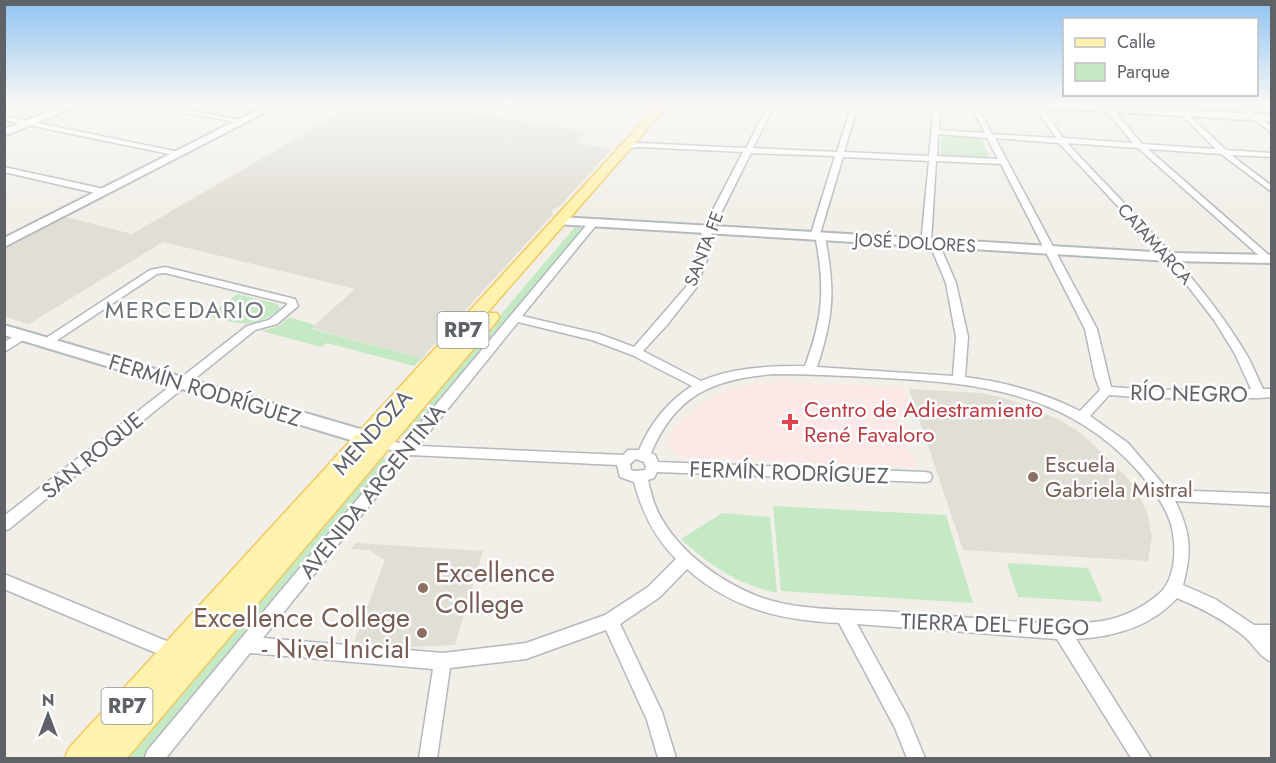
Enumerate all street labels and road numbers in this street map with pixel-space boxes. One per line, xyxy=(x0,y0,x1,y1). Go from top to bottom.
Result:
street label: CATAMARCA xyxy=(1111,198,1199,291)
street label: SANTA FE xyxy=(678,208,730,290)
street label: JOSÉ DOLORES xyxy=(852,227,977,259)
road number: RP7 xyxy=(438,312,488,348)
street label: FERMÍN RODRÍGUEZ xyxy=(105,346,305,434)
street label: RÍO NEGRO xyxy=(1130,376,1248,410)
street label: MENDOZA xyxy=(325,382,419,482)
street label: AVENIDA ARGENTINA xyxy=(291,396,453,585)
street label: SAN ROQUE xyxy=(34,404,150,506)
street label: FERMÍN RODRÍGUEZ xyxy=(689,453,889,491)
street label: TIERRA DEL FUEGO xyxy=(900,605,1090,643)
road number: RP7 xyxy=(102,688,152,724)

